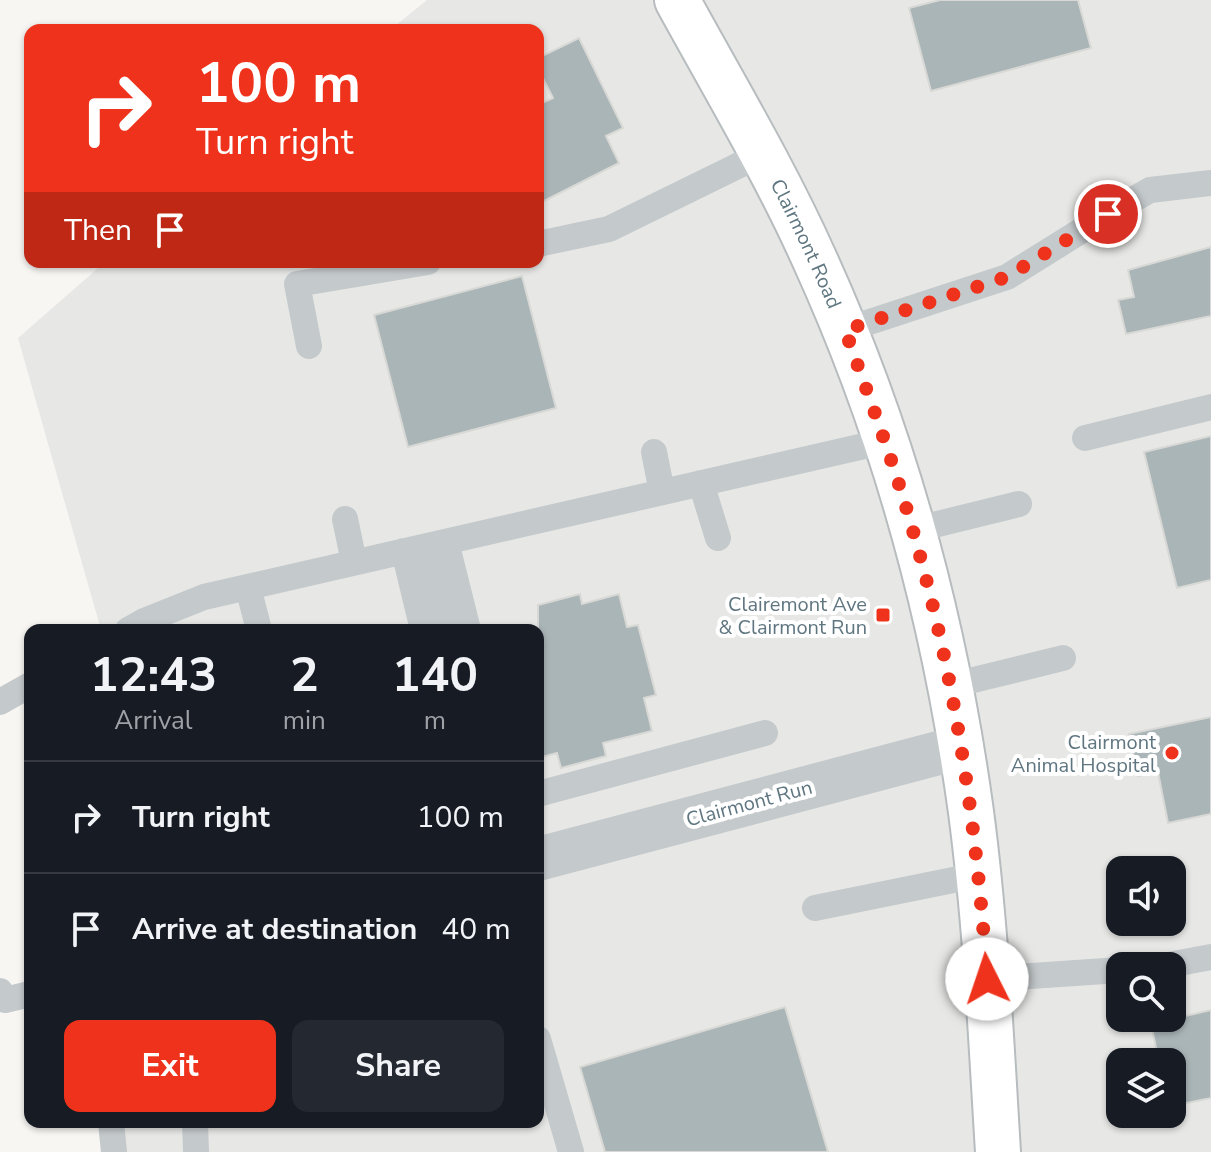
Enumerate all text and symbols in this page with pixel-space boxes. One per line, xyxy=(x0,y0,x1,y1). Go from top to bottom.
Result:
text: 100 m xyxy=(196,45,361,122)
icon: right xyxy=(64,56,168,160)
text: Turn right xyxy=(196,118,353,167)
street label: Clairmont Road xyxy=(764,174,848,313)
pin xyxy=(1074,180,1142,248)
icon: arrive xyxy=(1086,192,1130,236)
icon: arrive xyxy=(148,208,192,252)
text: Then xyxy=(64,210,132,251)
place label: Clairemont Ave & Clairmont Run xyxy=(719,591,867,641)
marker: Clairemont Ave & Clairmont Run xyxy=(874,606,892,624)
text: 12:43 xyxy=(90,642,217,708)
text: 2 xyxy=(290,642,319,708)
text: 140 xyxy=(392,642,478,708)
text: Arrival xyxy=(114,703,193,738)
text: min xyxy=(283,703,326,738)
text: m xyxy=(424,703,446,738)
place label: Clairmont Animal Hospital xyxy=(1011,729,1157,779)
marker: Clairmont Animal Hospital xyxy=(1163,744,1181,762)
street label: Clairmont Run xyxy=(683,774,815,833)
icon: right xyxy=(64,795,108,839)
text: Turn right xyxy=(132,797,270,838)
text: 100 m xyxy=(417,797,504,838)
map controls xyxy=(1106,856,1186,1128)
button: sound xyxy=(1106,856,1186,936)
icon: arrive xyxy=(64,907,108,951)
text: Arrive at destination xyxy=(132,909,417,950)
text: 40 m xyxy=(441,909,511,950)
position arrow xyxy=(945,937,1029,1021)
button: search xyxy=(1106,952,1186,1032)
button: Exit xyxy=(64,1020,276,1112)
button: Share xyxy=(292,1020,504,1112)
button: layers xyxy=(1106,1048,1186,1128)

